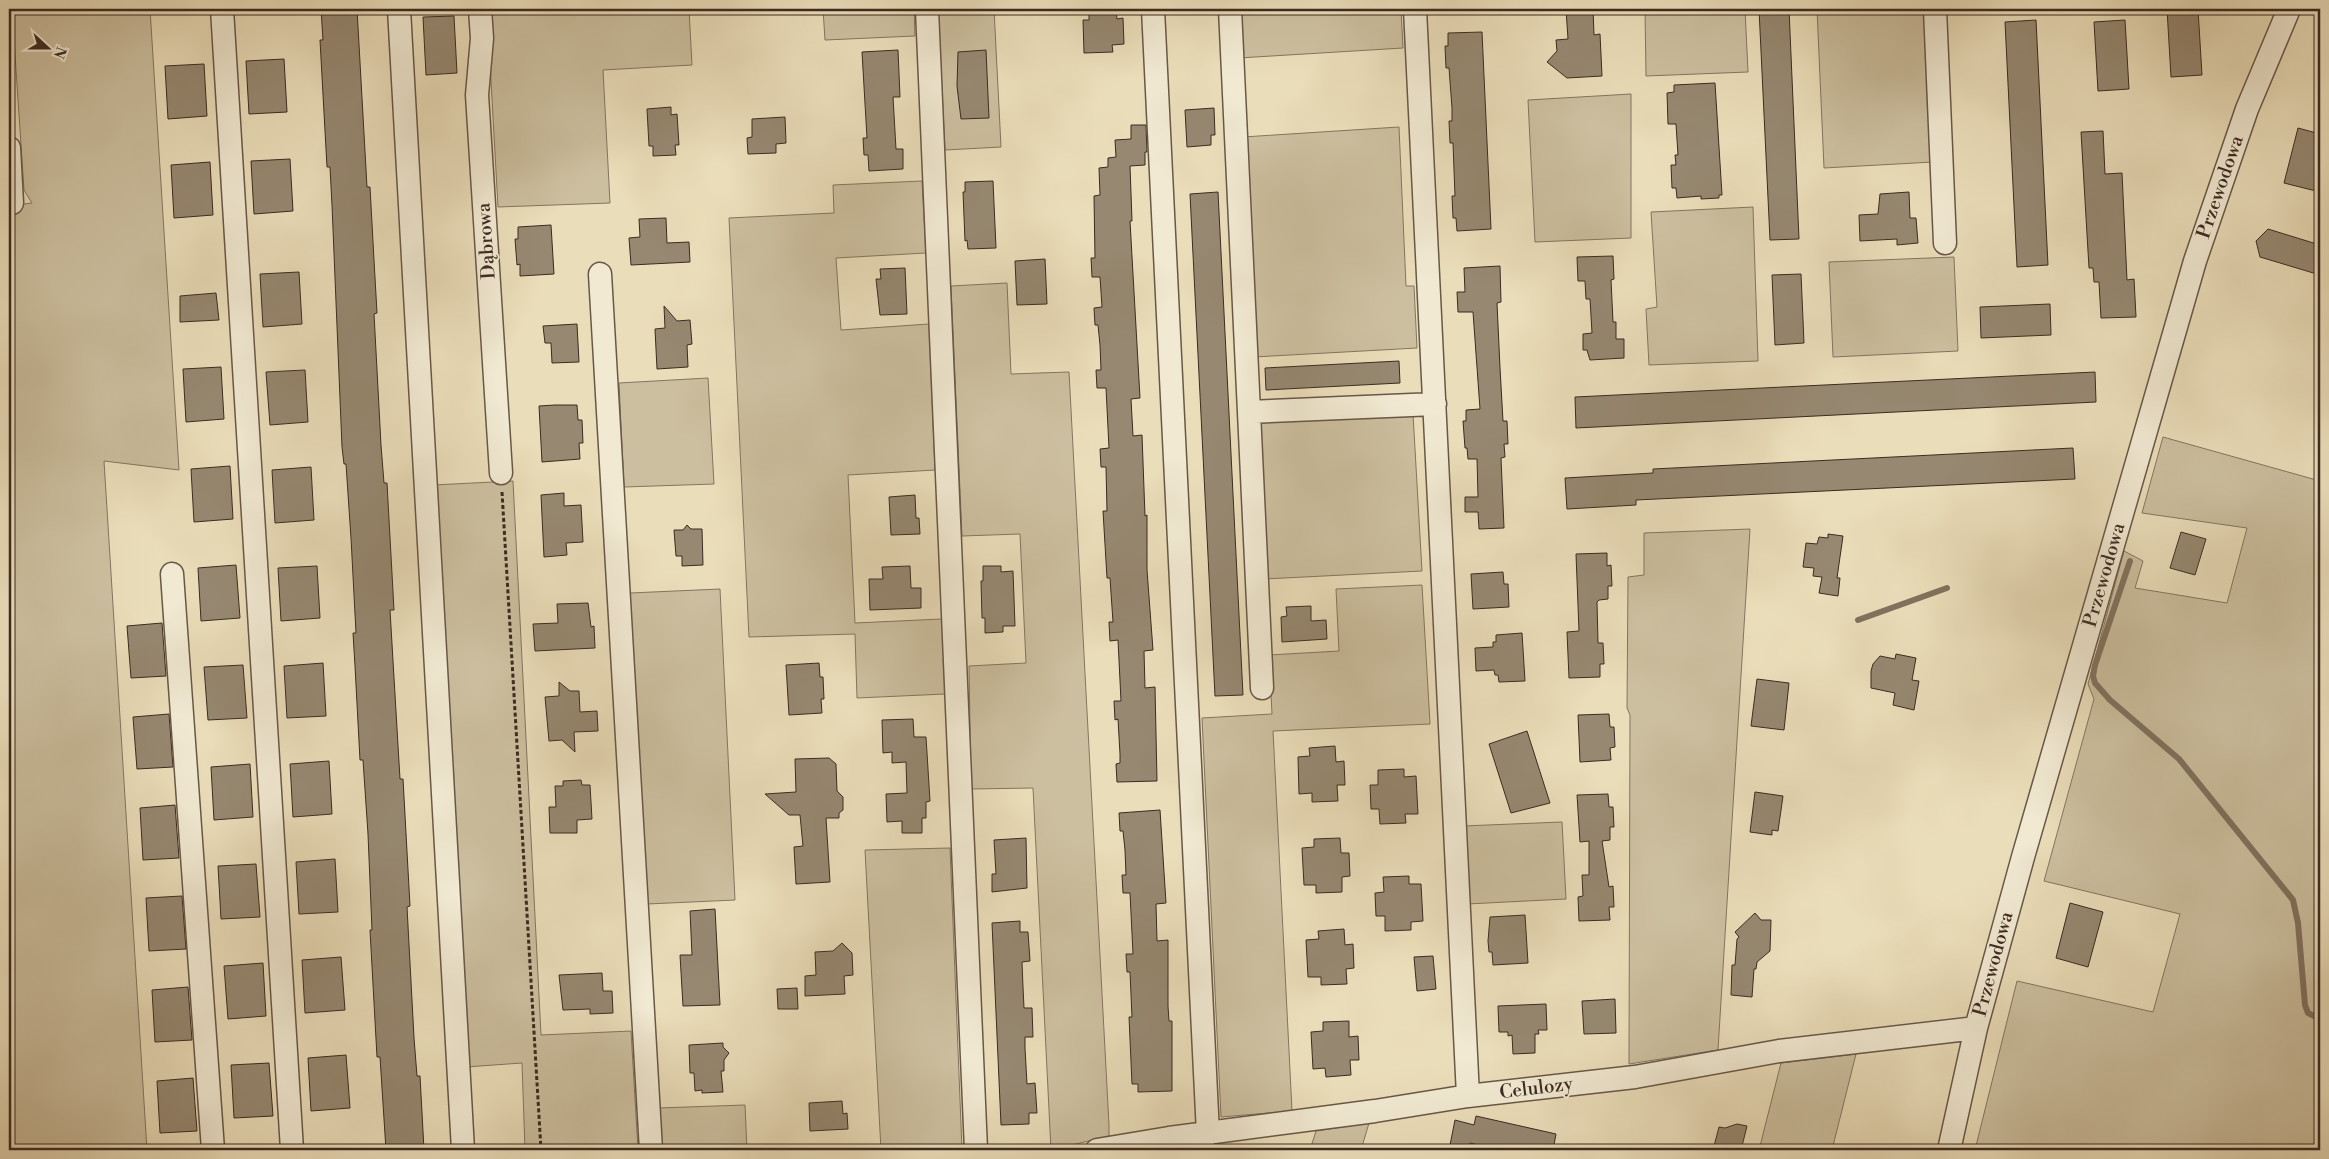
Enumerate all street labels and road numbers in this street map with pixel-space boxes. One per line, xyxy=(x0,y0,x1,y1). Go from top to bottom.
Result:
street label: Przewodowa xyxy=(2191,132,2249,242)
street label: Dąbrowa xyxy=(471,202,501,280)
street label: Przewodowa xyxy=(2078,520,2130,630)
street label: Przewodowa xyxy=(1968,909,2019,1019)
street label: Celulozy xyxy=(1498,1072,1575,1104)

